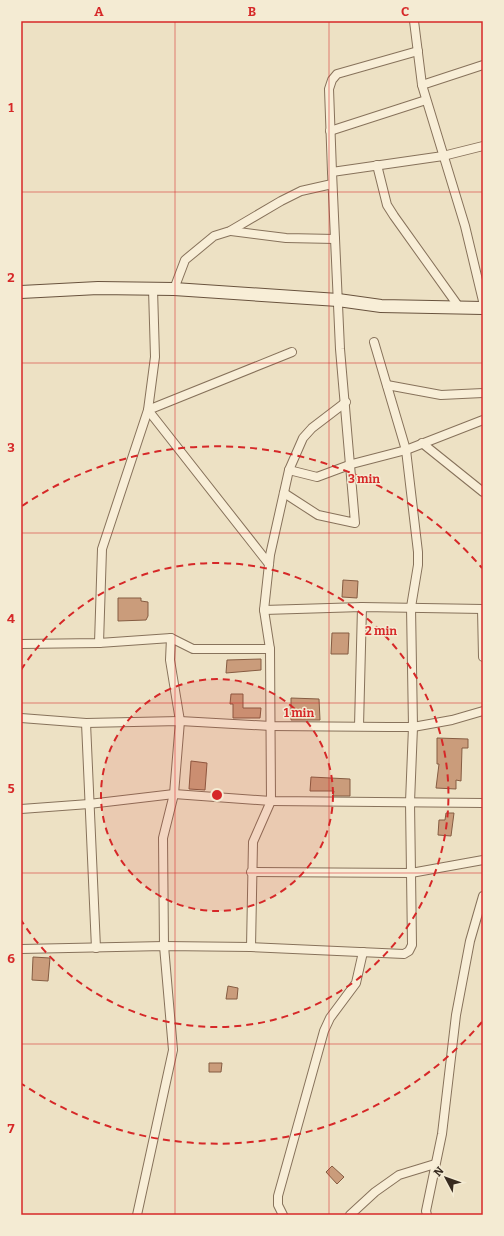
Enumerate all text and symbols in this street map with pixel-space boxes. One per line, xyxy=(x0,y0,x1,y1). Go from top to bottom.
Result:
text: A xyxy=(94,4,104,19)
text: B xyxy=(248,4,256,19)
text: C xyxy=(401,4,409,19)
text: 1 xyxy=(8,100,14,115)
text: 2 xyxy=(7,270,15,285)
text: 3 xyxy=(7,440,15,455)
text: 3 min xyxy=(348,472,380,486)
text: 4 xyxy=(7,611,15,626)
text: 2 min xyxy=(365,624,397,638)
text: 1 min xyxy=(284,706,314,720)
text: 5 xyxy=(7,781,15,796)
centre of rings xyxy=(210,788,224,802)
text: 6 xyxy=(7,951,15,966)
text: 7 xyxy=(8,1121,15,1136)
north arrow xyxy=(426,1158,466,1198)
text: N xyxy=(431,1164,447,1179)

